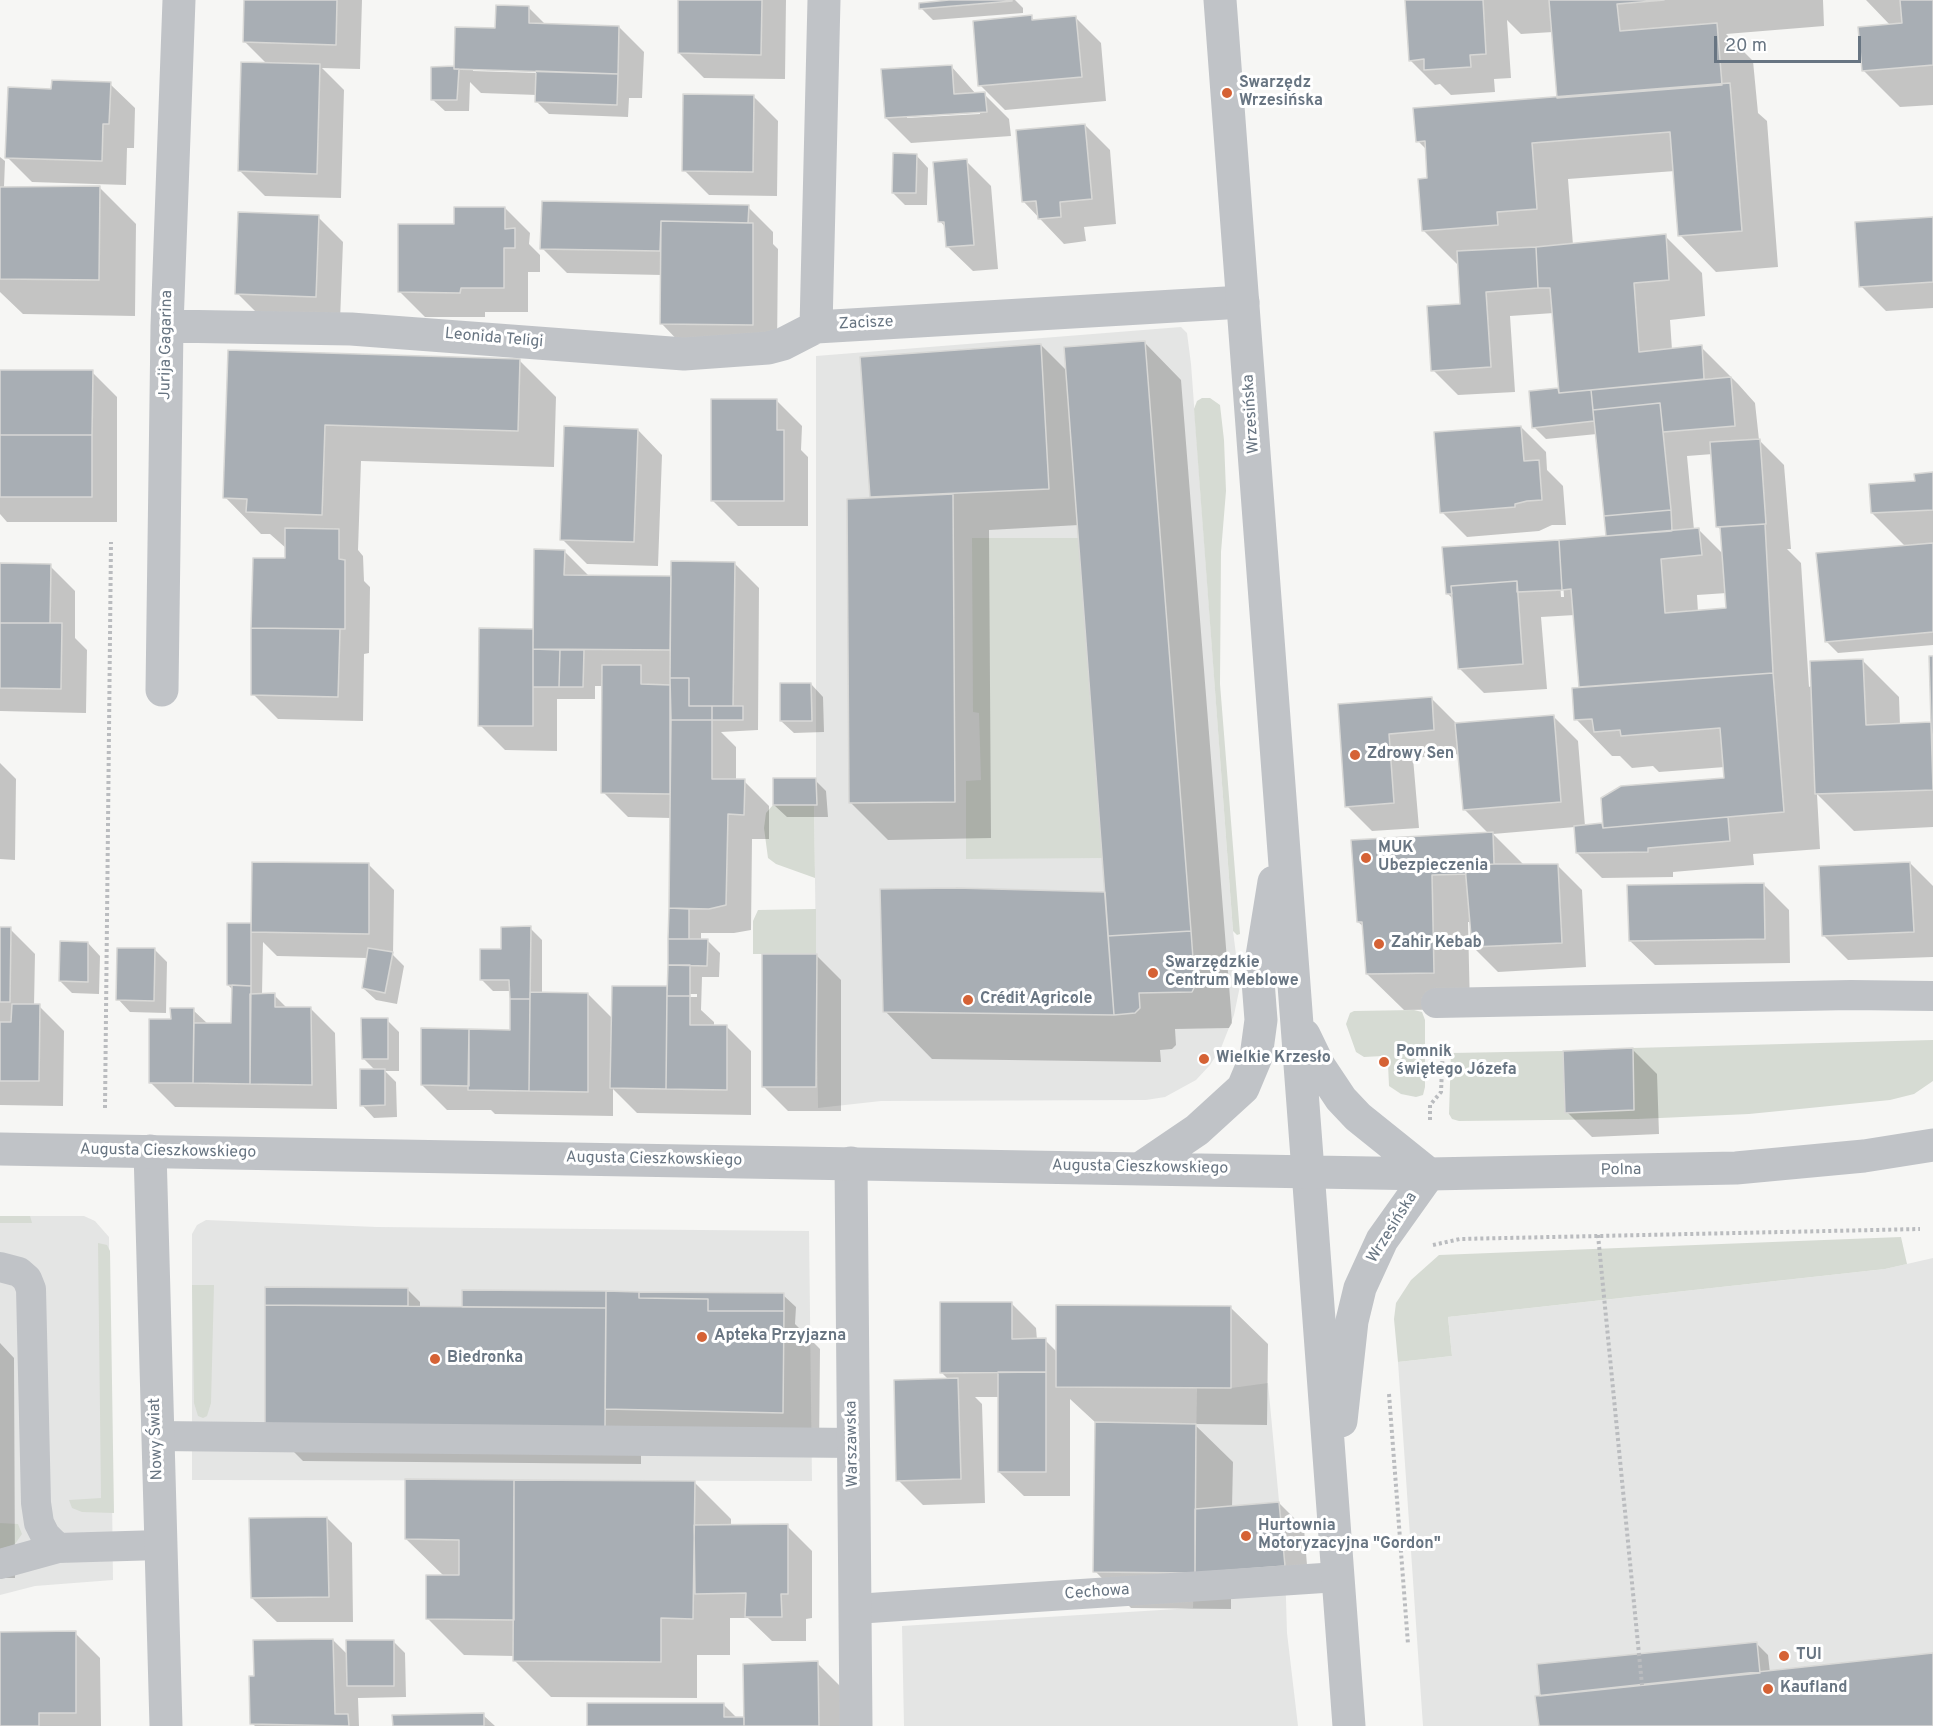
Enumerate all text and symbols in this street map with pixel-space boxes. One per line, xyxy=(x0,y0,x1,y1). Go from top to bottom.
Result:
scale bar xyxy=(1717,24,1864,62)
text: 20 m xyxy=(1725,35,1767,58)
place label: Swarzędz Wrzesińska xyxy=(1239,74,1323,112)
marker: Swarzędz Wrzesińska xyxy=(1220,86,1234,100)
street label: Jurija Gagarina xyxy=(156,290,178,400)
street label: Zacisze xyxy=(838,313,894,335)
street label: Leonida Teligi xyxy=(444,325,544,353)
street label: Wrzesińska xyxy=(1240,374,1264,454)
place label: Zdrowy Sen xyxy=(1367,745,1454,765)
marker: Zdrowy Sen xyxy=(1348,748,1362,762)
place label: MUK Ubezpieczenia xyxy=(1378,839,1488,877)
marker: MUK Ubezpieczenia xyxy=(1359,851,1373,865)
place label: Zahir Kebab xyxy=(1391,934,1482,954)
marker: Zahir Kebab xyxy=(1372,937,1386,951)
place label: Swarzędzkie Centrum Meblowe xyxy=(1165,954,1299,992)
marker: Swarzędzkie Centrum Meblowe xyxy=(1146,966,1160,980)
place label: Crédit Agricole xyxy=(980,990,1092,1010)
marker: Crédit Agricole xyxy=(961,993,975,1007)
place label: Pomnik świętego Józefa xyxy=(1396,1043,1517,1081)
place label: Wielkie Krzesło xyxy=(1216,1049,1331,1069)
marker: Wielkie Krzesło xyxy=(1197,1052,1211,1066)
marker: Pomnik świętego Józefa xyxy=(1377,1055,1391,1069)
street label: Augusta Cieszkowskiego xyxy=(80,1141,256,1163)
street label: Augusta Cieszkowskiego xyxy=(566,1149,742,1171)
street label: Augusta Cieszkowskiego xyxy=(1052,1157,1228,1179)
street label: Polna xyxy=(1600,1161,1642,1181)
street label: Wrzesińska xyxy=(1364,1189,1422,1267)
place label: Apteka Przyjazna xyxy=(714,1327,846,1347)
marker: Apteka Przyjazna xyxy=(695,1330,709,1344)
place label: Biedronka xyxy=(447,1349,523,1369)
marker: Biedronka xyxy=(428,1352,442,1366)
street label: Nowy Świat xyxy=(146,1397,168,1481)
street label: Warszawska xyxy=(843,1400,863,1488)
place label: Hurtownia Motoryzacyjna "Gordon" xyxy=(1258,1517,1441,1555)
marker: Hurtownia Motoryzacyjna "Gordon" xyxy=(1239,1529,1253,1543)
street label: Cechowa xyxy=(1064,1581,1130,1605)
place label: TUI xyxy=(1796,1646,1822,1666)
marker: TUI xyxy=(1777,1649,1791,1663)
place label: Kaufland xyxy=(1780,1679,1848,1699)
marker: Kaufland xyxy=(1761,1682,1775,1696)

